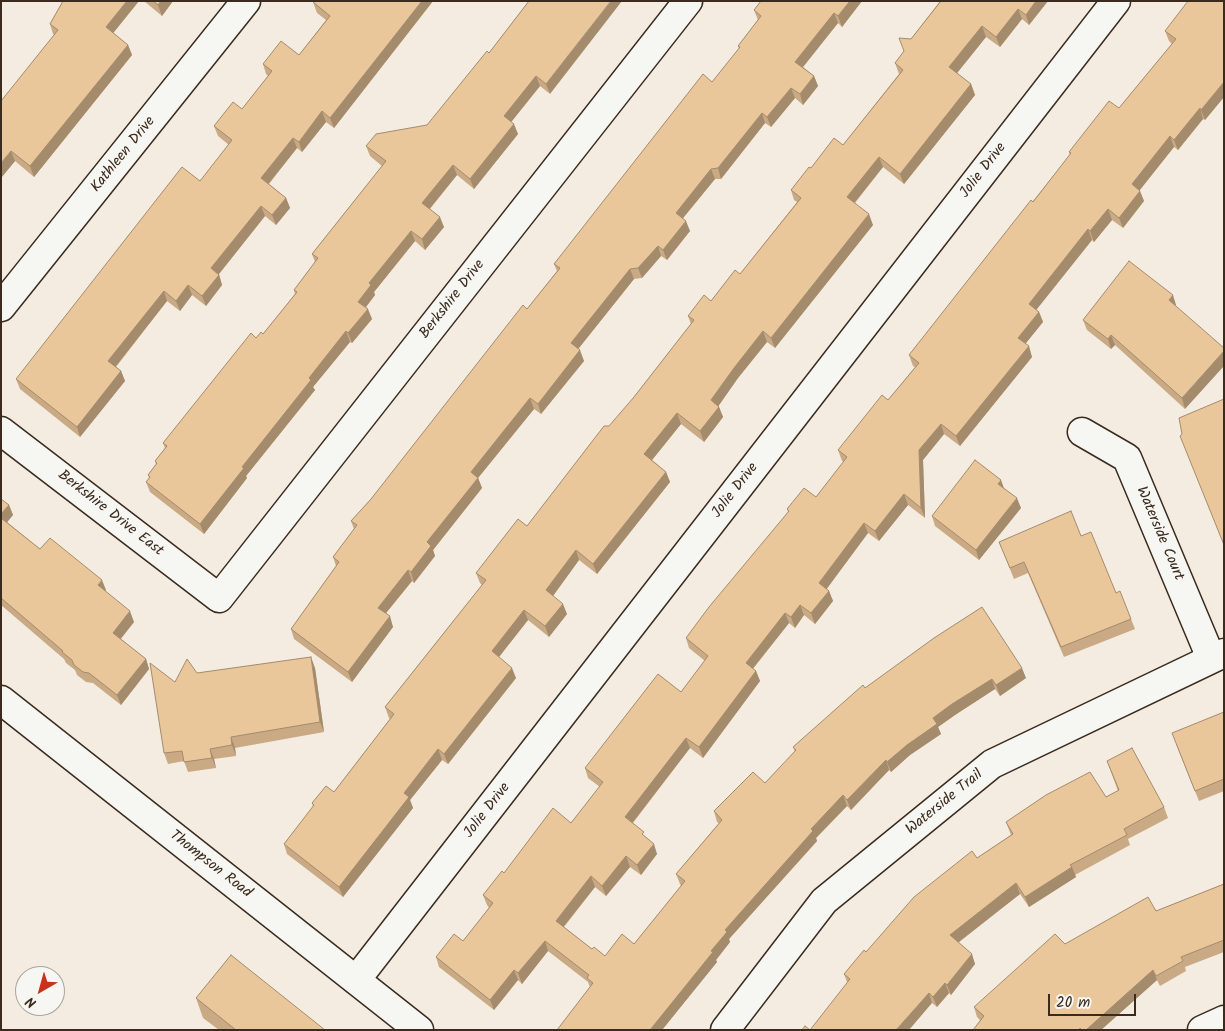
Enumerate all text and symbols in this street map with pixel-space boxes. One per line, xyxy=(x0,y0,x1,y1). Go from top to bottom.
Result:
street label: Kathleen Drive xyxy=(88,114,160,196)
street label: Jolie Drive xyxy=(957,140,1011,202)
street label: Berkshire Drive xyxy=(417,257,489,343)
street label: Jolie Drive xyxy=(709,460,763,522)
street label: Berkshire Drive East xyxy=(53,467,167,561)
street label: Waterside Court xyxy=(1131,484,1187,584)
street label: Waterside Trail xyxy=(903,767,987,839)
street label: Jolie Drive xyxy=(461,780,515,842)
street label: Thompson Road xyxy=(165,827,255,903)
north arrow xyxy=(15,966,65,1016)
scale bar xyxy=(1050,984,1138,1016)
text: N xyxy=(21,991,42,1013)
text: 20 m xyxy=(1056,991,1090,1015)

